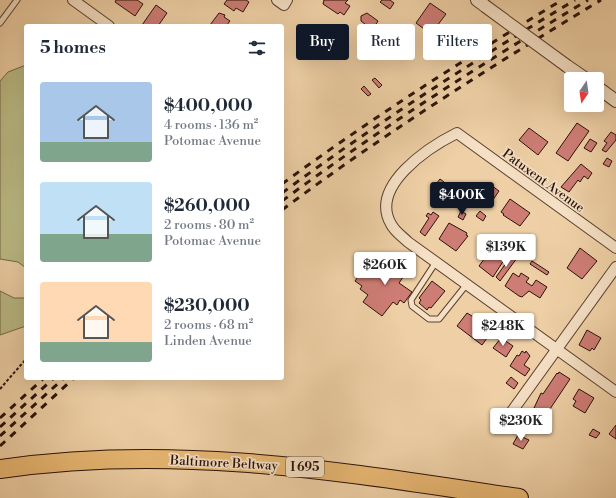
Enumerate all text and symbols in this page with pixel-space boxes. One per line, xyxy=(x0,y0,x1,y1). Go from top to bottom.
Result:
chip: Buy xyxy=(296,24,349,60)
chip: Rent xyxy=(357,24,415,60)
chip: Filters xyxy=(423,24,492,60)
text: 5 homes xyxy=(40,37,106,59)
icon: filters xyxy=(246,37,268,59)
north arrow xyxy=(564,72,604,112)
map controls xyxy=(564,72,604,112)
text: $400,000 xyxy=(164,95,253,117)
icon: home xyxy=(72,98,120,146)
text: 4 rooms · 136 m² xyxy=(164,117,258,133)
text: Potomac Avenue xyxy=(164,133,261,149)
street label: Patuxent Avenue xyxy=(499,146,588,216)
pin: $400K xyxy=(434,182,490,216)
text: $400K xyxy=(439,187,485,203)
text: $260,000 xyxy=(164,195,250,217)
icon: home xyxy=(72,198,120,246)
text: 2 rooms · 80 m² xyxy=(164,217,254,233)
text: Potomac Avenue xyxy=(164,233,261,249)
pin: $139K xyxy=(478,234,534,268)
text: $139K xyxy=(486,239,526,255)
pin: $260K xyxy=(357,252,413,286)
text: $260K xyxy=(363,257,407,273)
text: $230,000 xyxy=(164,295,250,317)
icon: home xyxy=(72,298,120,346)
pin: $248K xyxy=(475,313,531,347)
text: 2 rooms · 68 m² xyxy=(164,317,253,333)
text: $248K xyxy=(481,318,525,334)
text: Linden Avenue xyxy=(164,333,252,349)
pin: $230K xyxy=(493,408,549,442)
text: $230K xyxy=(499,413,543,429)
street label: Baltimore Beltway xyxy=(169,452,279,474)
road number: I 695 xyxy=(286,457,324,477)

